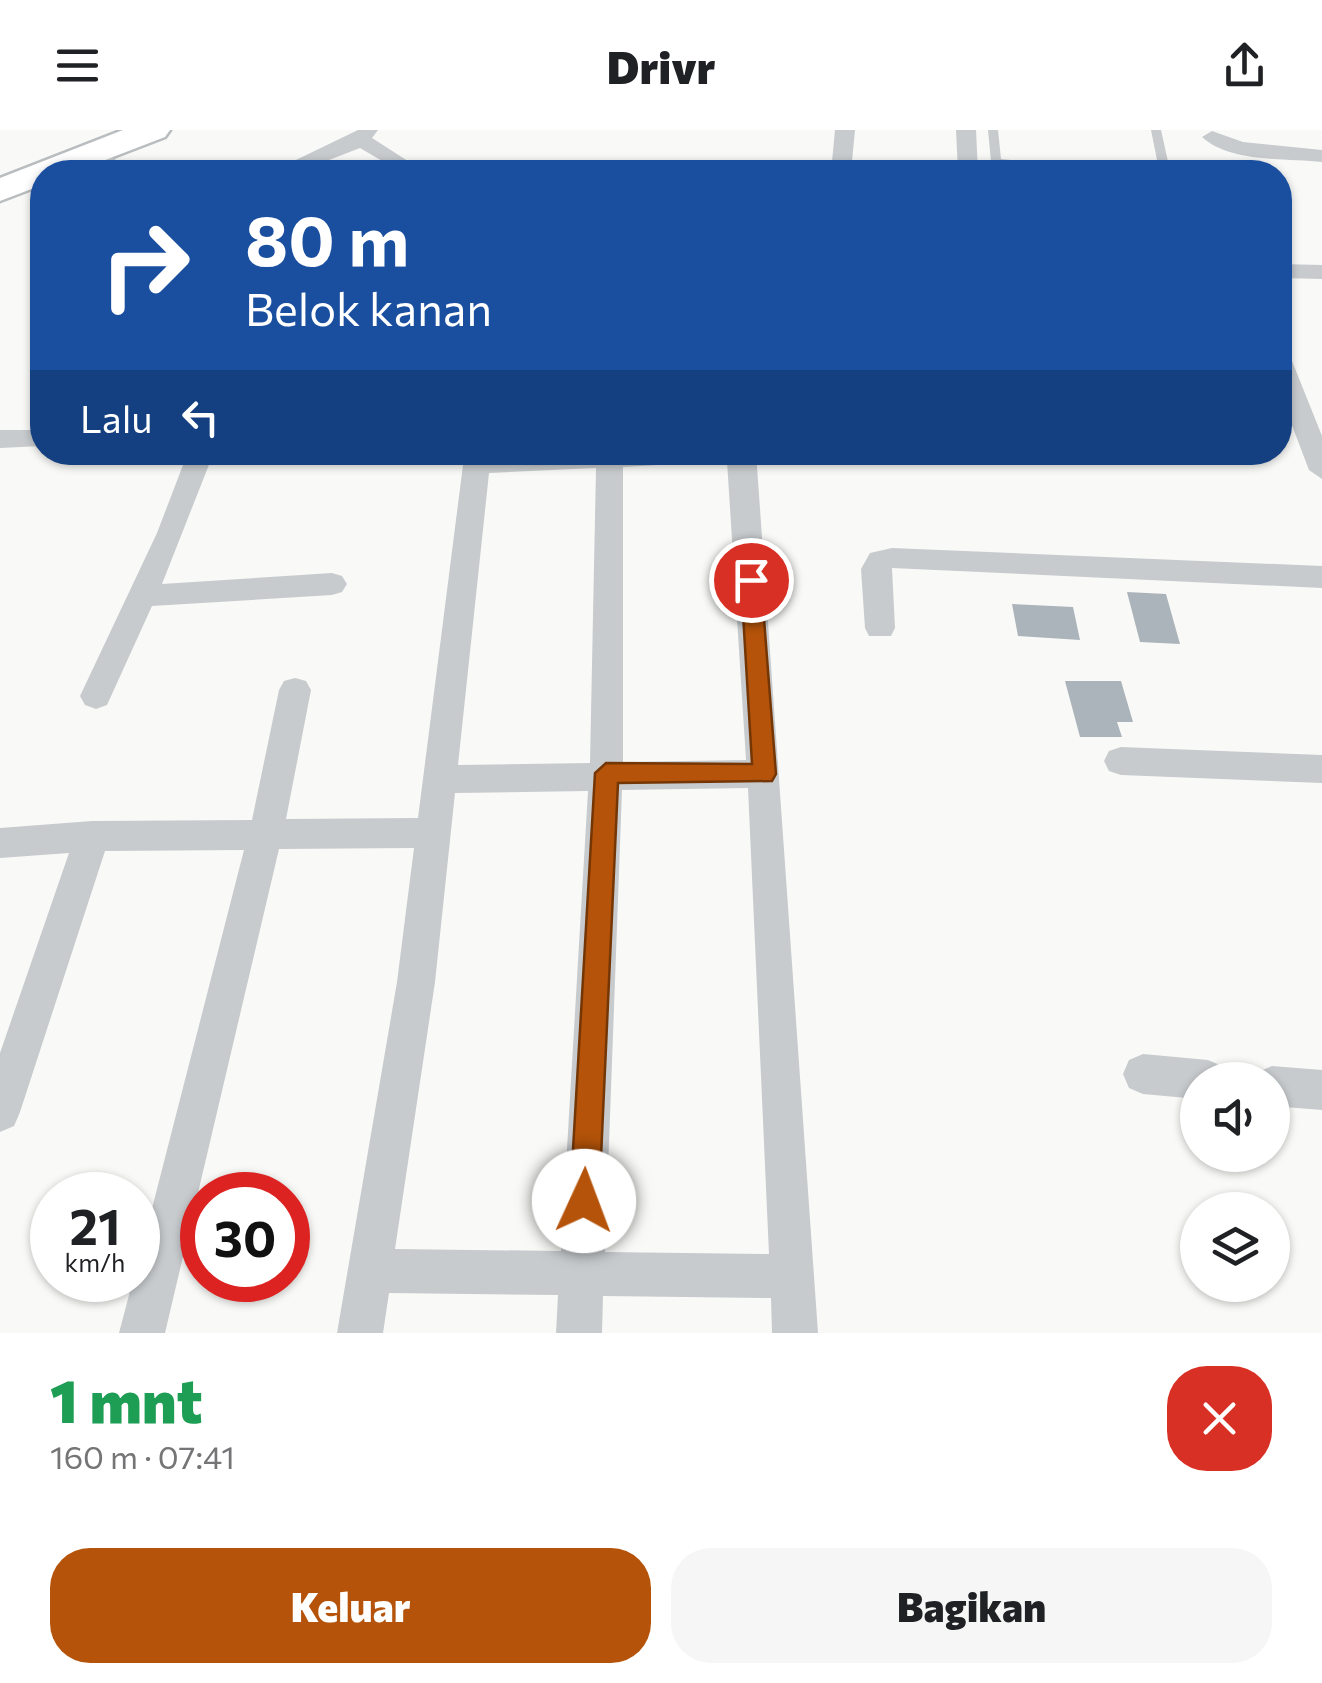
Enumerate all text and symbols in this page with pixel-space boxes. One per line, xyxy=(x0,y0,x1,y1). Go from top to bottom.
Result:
icon: menu xyxy=(50,38,105,93)
text: Drivr xyxy=(607,38,716,93)
icon: share xyxy=(1217,38,1272,93)
text: 80 m xyxy=(245,195,409,280)
icon: right xyxy=(80,200,210,330)
text: Belok kanan xyxy=(245,280,492,335)
icon: left xyxy=(173,390,228,445)
text: Lalu xyxy=(80,394,153,441)
pin xyxy=(709,538,794,623)
icon: arrive xyxy=(724,553,779,608)
map controls xyxy=(1180,1062,1290,1302)
button: sound xyxy=(1180,1062,1290,1172)
position arrow xyxy=(532,1149,636,1253)
speed limit sign: 30 xyxy=(180,1172,310,1302)
button: layers xyxy=(1180,1192,1290,1302)
text: 21 xyxy=(69,1194,121,1255)
text: km/h xyxy=(65,1247,125,1277)
text: 1 mnt xyxy=(50,1362,202,1435)
button: close xyxy=(1167,1366,1272,1471)
text: 160 m · 07:41 xyxy=(50,1436,235,1476)
button: Keluar xyxy=(50,1548,651,1663)
button: Bagikan xyxy=(671,1548,1272,1663)

